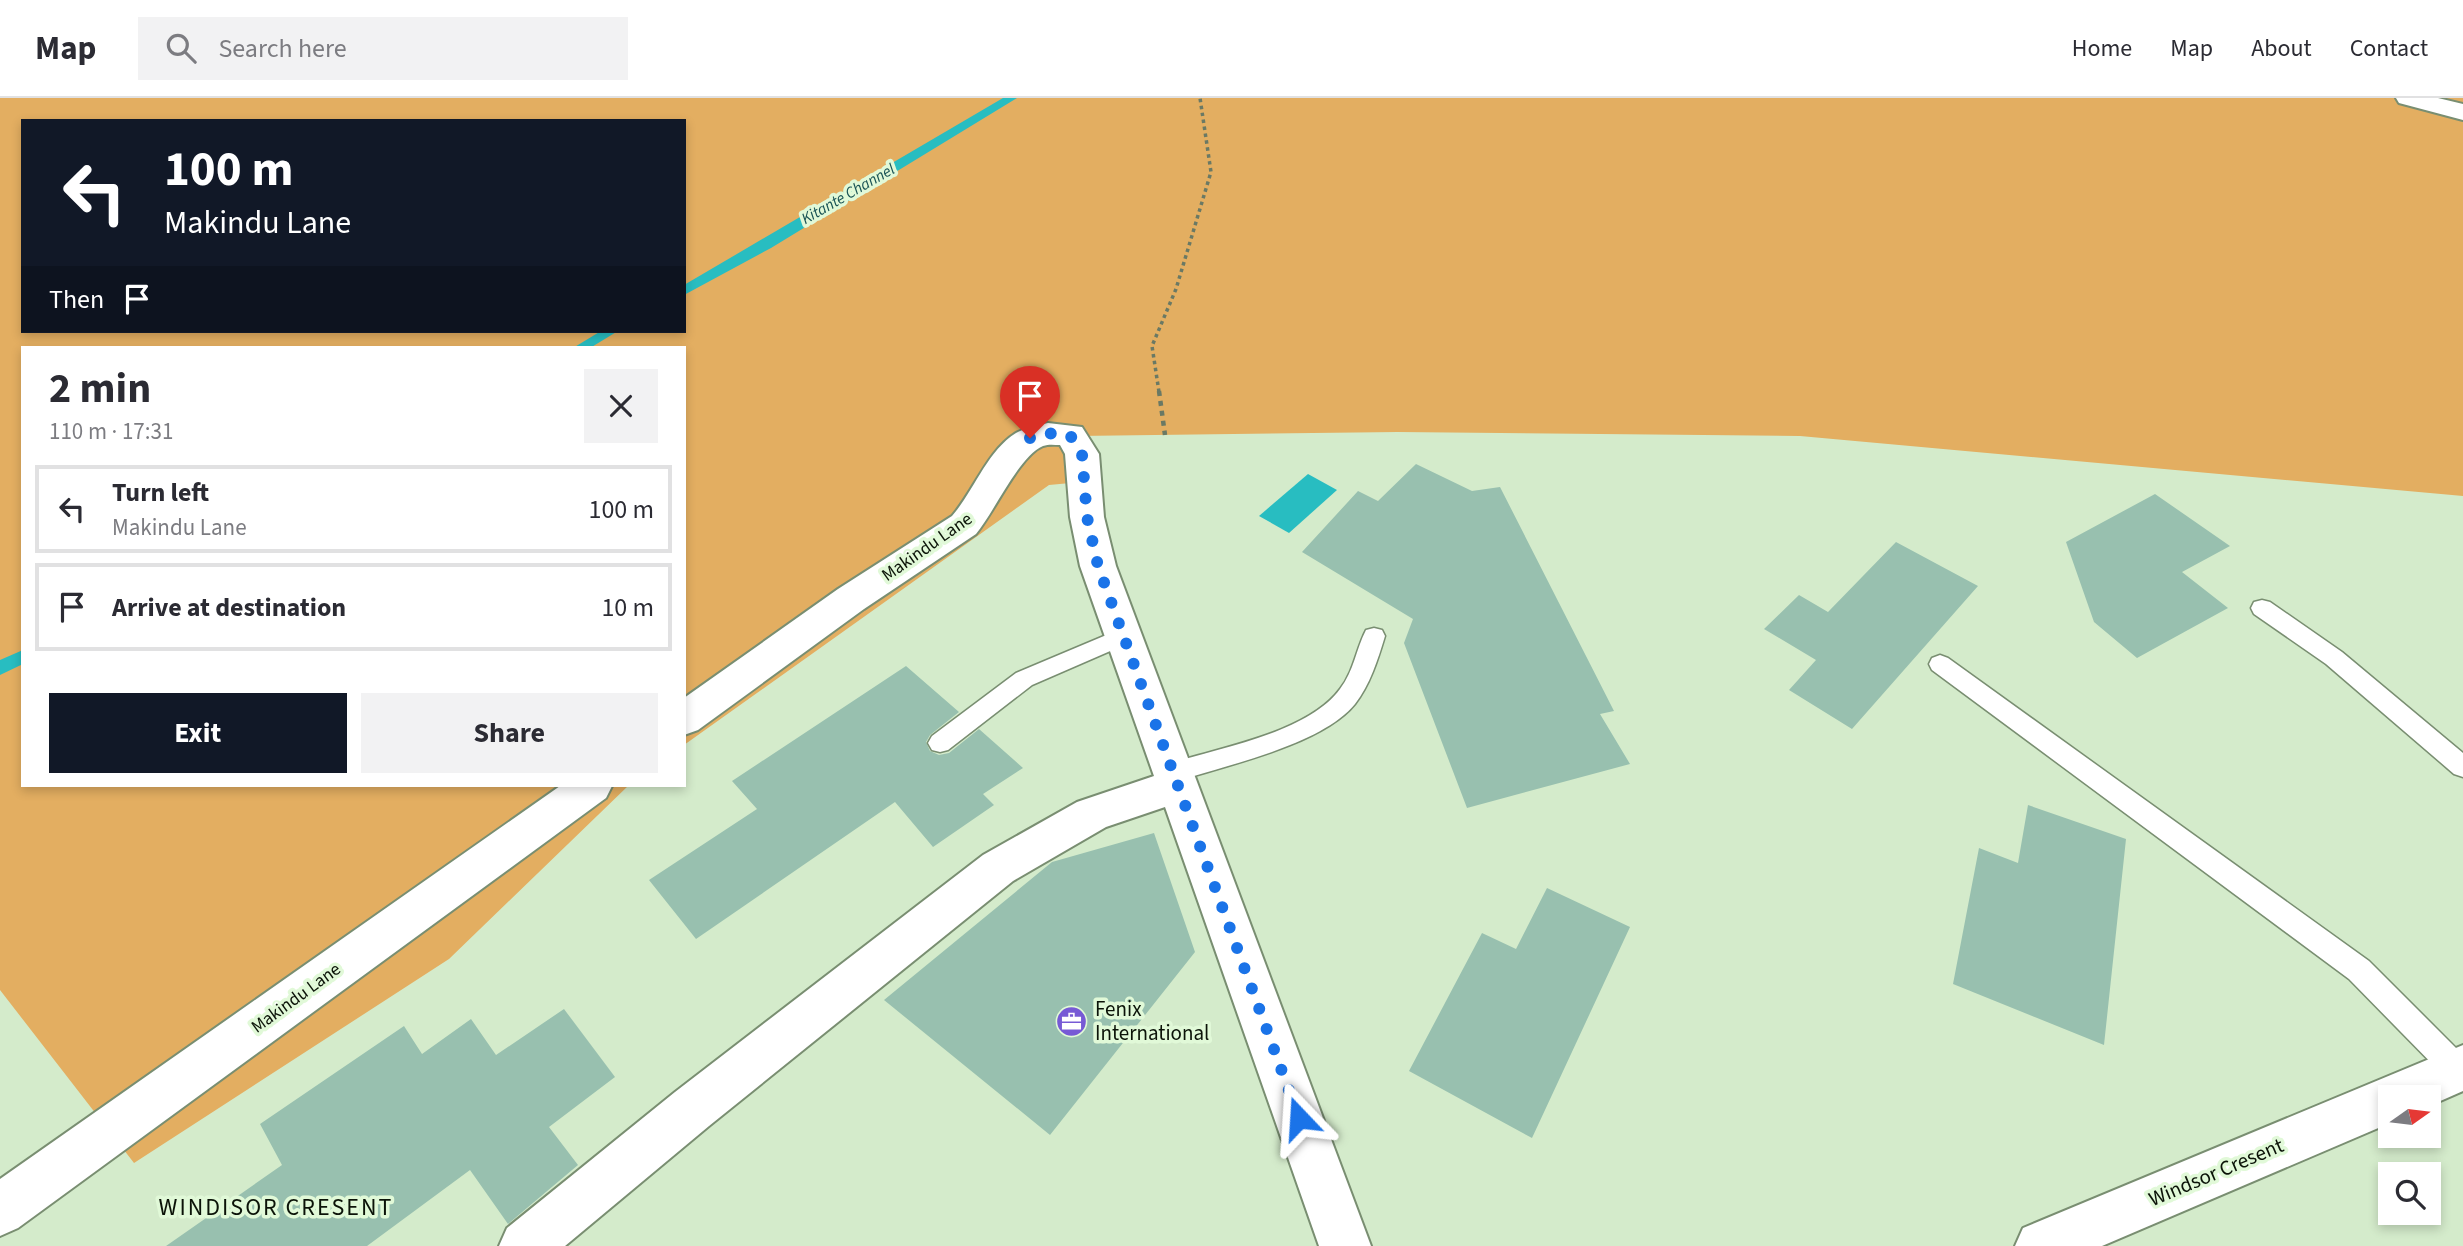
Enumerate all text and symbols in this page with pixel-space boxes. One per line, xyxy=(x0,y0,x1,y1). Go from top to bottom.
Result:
search box xyxy=(138,17,628,80)
text: Map xyxy=(35,25,96,72)
icon: search xyxy=(162,29,200,67)
text: Search here xyxy=(218,30,347,67)
text: Home xyxy=(2072,31,2132,66)
text: Map xyxy=(2170,31,2213,66)
text: About xyxy=(2251,31,2312,66)
text: Contact xyxy=(2350,31,2428,66)
text: 100 m xyxy=(164,135,293,205)
icon: left xyxy=(49,147,140,238)
water label: Kitante Channel xyxy=(797,158,899,230)
text: Makindu Lane xyxy=(164,200,351,246)
icon: arrive xyxy=(118,280,156,318)
text: Then xyxy=(49,281,104,318)
text: 2 min xyxy=(49,359,151,419)
pin xyxy=(1000,366,1060,438)
button: close xyxy=(584,369,658,443)
icon: arrive xyxy=(1011,377,1049,415)
text: 110 m · 17:31 xyxy=(49,415,173,448)
text: Turn left xyxy=(112,474,209,511)
icon: left xyxy=(53,490,91,528)
text: 100 m xyxy=(588,491,654,528)
street label: Makindu Lane xyxy=(877,507,977,587)
text: Makindu Lane xyxy=(112,511,247,544)
icon: arrive xyxy=(53,588,91,626)
text: Arrive at destination xyxy=(112,589,346,626)
text: 10 m xyxy=(601,589,654,626)
button: Exit xyxy=(49,693,347,773)
button: Share xyxy=(361,693,658,773)
street label: Makindu Lane xyxy=(246,957,346,1039)
place label: Fenix International xyxy=(1095,994,1209,1048)
office icon: Fenix International xyxy=(1055,1004,1089,1038)
position arrow xyxy=(1262,1081,1336,1155)
north arrow xyxy=(2378,1085,2441,1148)
map controls xyxy=(2378,1085,2441,1225)
street label: Windsor Cresent xyxy=(2144,1130,2288,1214)
button: search xyxy=(2378,1162,2441,1225)
district label: WINDISOR CRESENT xyxy=(159,1190,393,1225)

